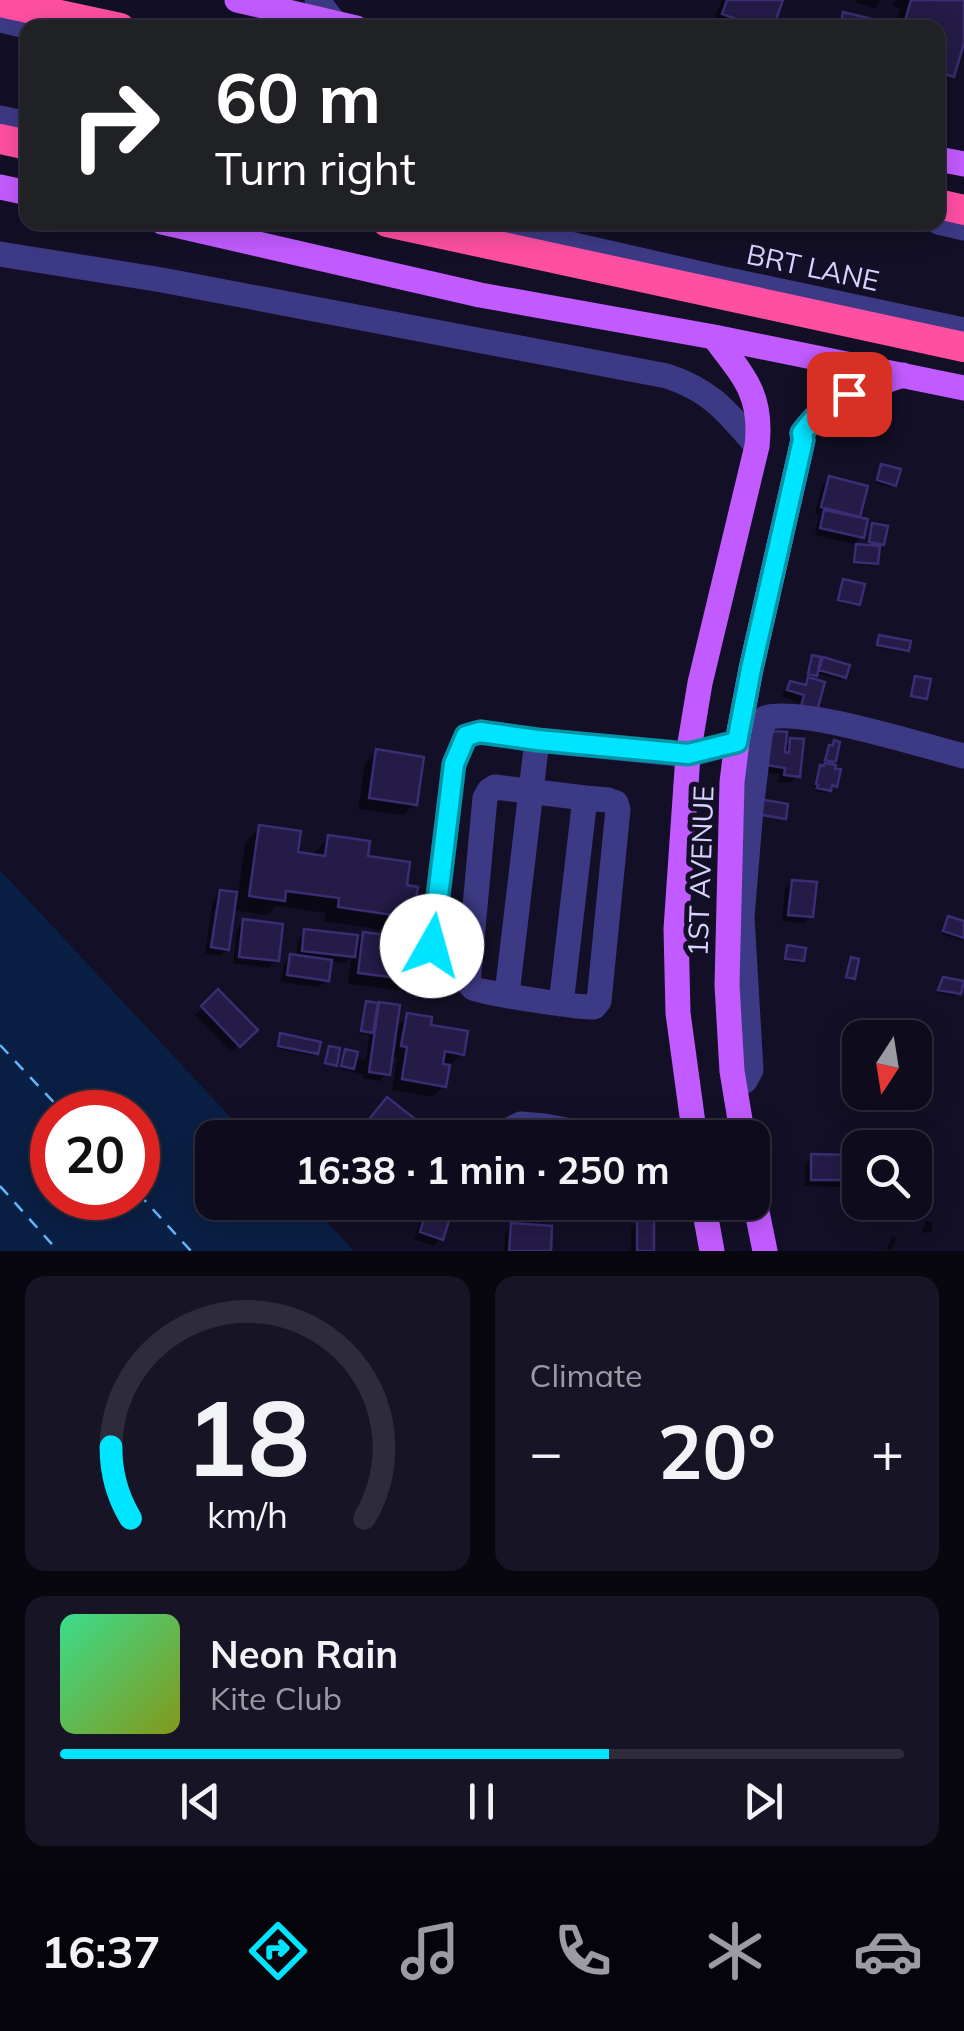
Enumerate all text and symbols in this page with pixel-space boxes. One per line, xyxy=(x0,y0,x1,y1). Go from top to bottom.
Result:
text: 60 m xyxy=(215,53,381,141)
icon: right xyxy=(50,60,180,190)
text: Turn right xyxy=(215,140,416,196)
street label: BRT LANE xyxy=(743,236,883,298)
pin xyxy=(807,352,892,437)
icon: arrive xyxy=(822,367,877,422)
street label: 1ST AVENUE xyxy=(680,785,720,957)
position arrow xyxy=(380,894,484,998)
north arrow xyxy=(842,1020,932,1110)
map controls xyxy=(842,1020,932,1220)
speed limit sign: 20 xyxy=(30,1090,160,1220)
button: search xyxy=(842,1130,932,1220)
text: 16:38 · 1 min · 250 m xyxy=(295,1146,670,1194)
text: Climate xyxy=(530,1355,642,1395)
text: 18 xyxy=(185,1371,310,1502)
text: 20° xyxy=(658,1404,776,1498)
text: − xyxy=(530,1417,563,1486)
text: + xyxy=(871,1417,904,1486)
text: km/h xyxy=(207,1492,288,1537)
text: Neon Rain xyxy=(210,1630,398,1678)
text: Kite Club xyxy=(210,1678,342,1718)
icon: previous xyxy=(173,1774,228,1829)
icon: pause xyxy=(454,1774,509,1829)
icon: next xyxy=(736,1774,791,1829)
icon: directions xyxy=(243,1916,313,1986)
icon: music xyxy=(395,1916,465,1986)
icon: phone xyxy=(548,1916,618,1986)
icon: climate xyxy=(700,1916,770,1986)
icon: car xyxy=(853,1916,923,1986)
text: 16:37 xyxy=(41,1923,160,1979)

